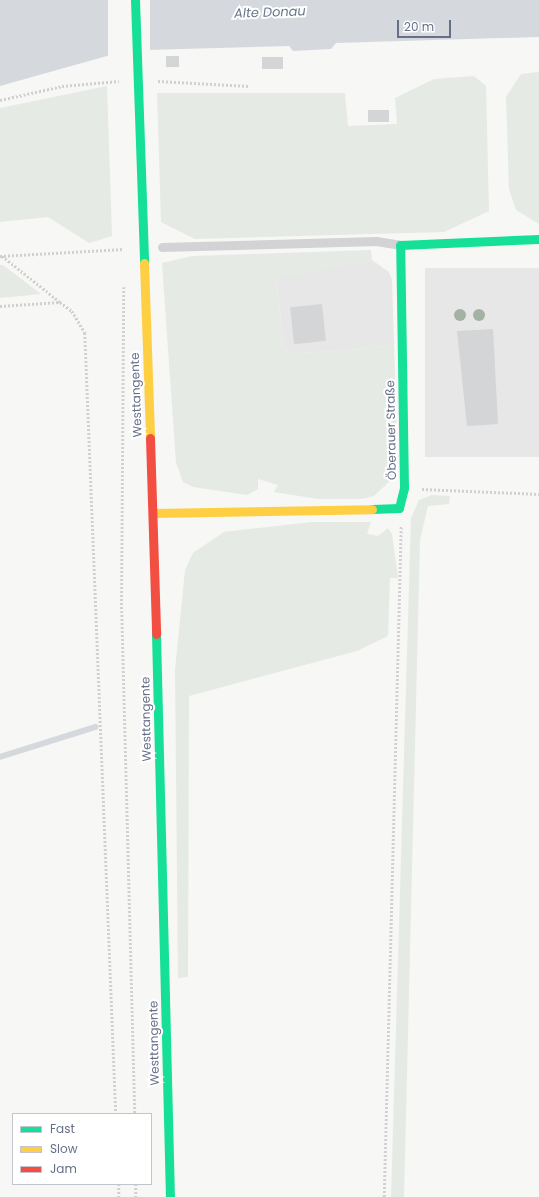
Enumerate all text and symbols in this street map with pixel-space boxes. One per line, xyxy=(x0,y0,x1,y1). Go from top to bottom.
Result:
water label: Alte Donau xyxy=(234,4,306,22)
scale bar xyxy=(399,12,453,38)
text: 20 m xyxy=(404,18,434,35)
street label: Westtangente xyxy=(127,352,145,438)
street label: Öberauer Straße xyxy=(383,380,399,480)
street label: Westtangente xyxy=(138,676,154,762)
street label: Westtangente xyxy=(146,1000,162,1086)
legend xyxy=(12,1113,152,1185)
text: Fast xyxy=(50,1120,75,1137)
text: Slow xyxy=(50,1140,78,1157)
text: Jam xyxy=(50,1160,77,1177)

